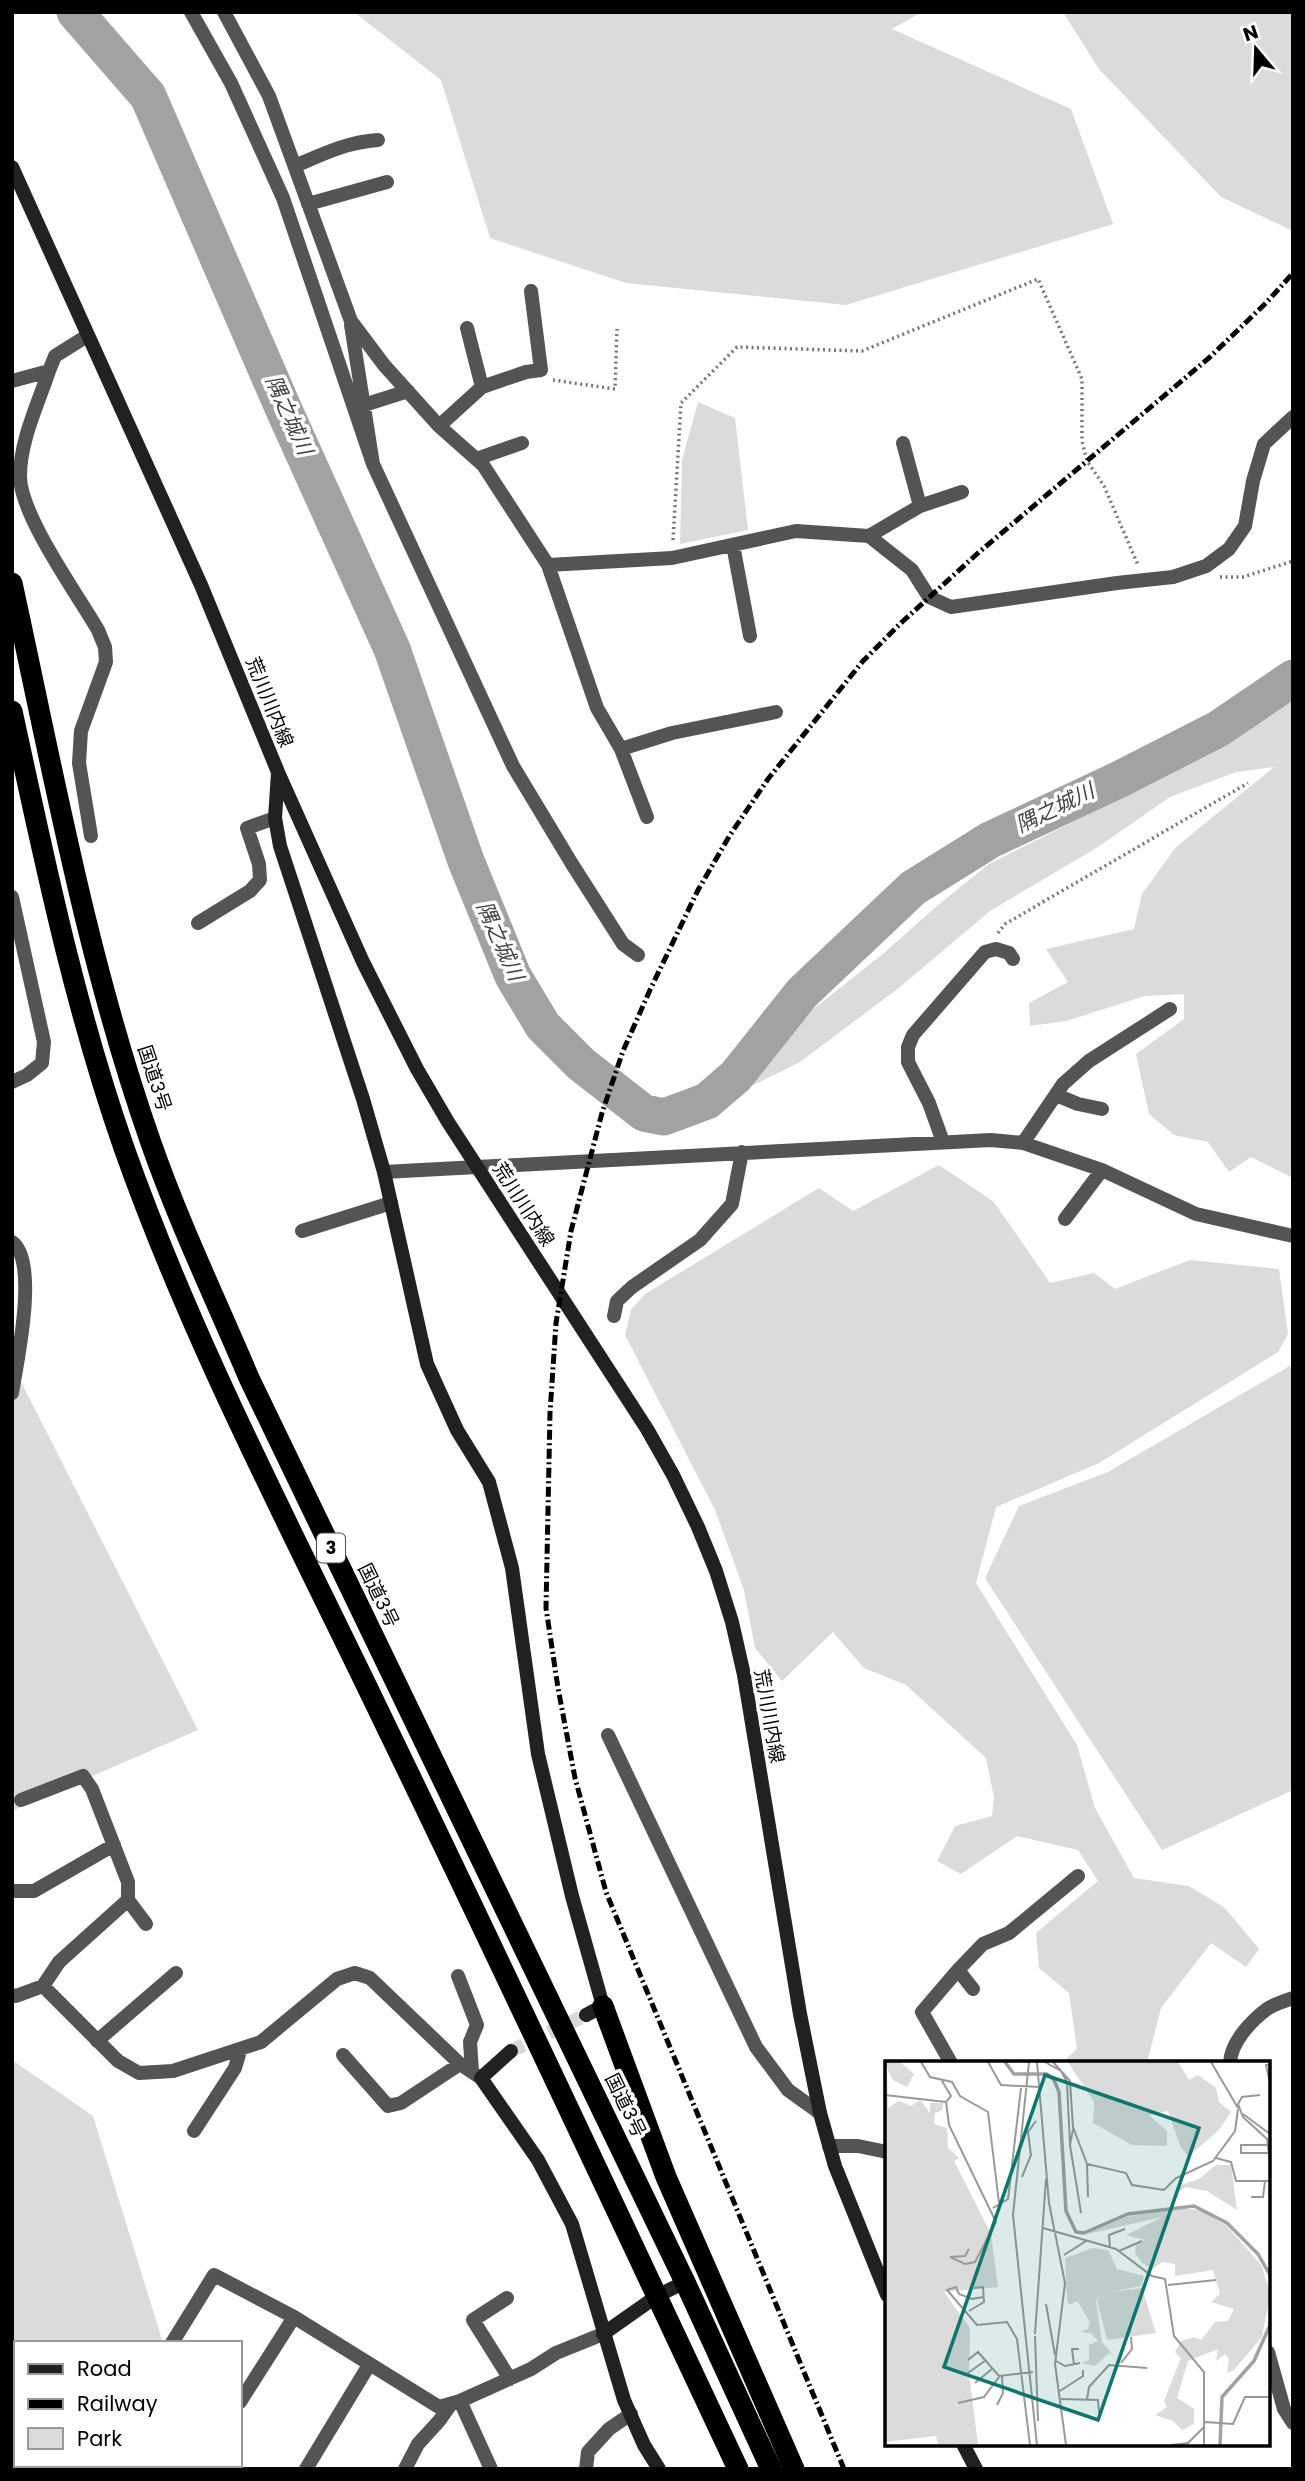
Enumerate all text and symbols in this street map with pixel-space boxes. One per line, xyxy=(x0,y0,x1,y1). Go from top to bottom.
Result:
north arrow xyxy=(1221,14,1291,84)
text: N xyxy=(1239,18,1262,48)
water label: 隅之城川 xyxy=(259,371,321,461)
street label: 荒川川内線 xyxy=(239,653,300,751)
water label: 隅之城川 xyxy=(1011,775,1101,839)
water label: 隅之城川 xyxy=(470,897,532,987)
street label: 国道3号 xyxy=(131,1042,178,1115)
street label: 荒川川内線 xyxy=(486,1157,561,1251)
road number: 3 xyxy=(317,1534,345,1562)
street label: 国道3号 xyxy=(351,1559,406,1632)
street label: 荒川川内線 xyxy=(748,1667,791,1765)
inset map xyxy=(885,2061,1270,2446)
street label: 国道3号 xyxy=(598,2069,653,2142)
legend xyxy=(14,2341,242,2467)
text: Road xyxy=(77,2354,132,2383)
text: Railway xyxy=(77,2389,158,2418)
text: Park xyxy=(77,2424,122,2453)

